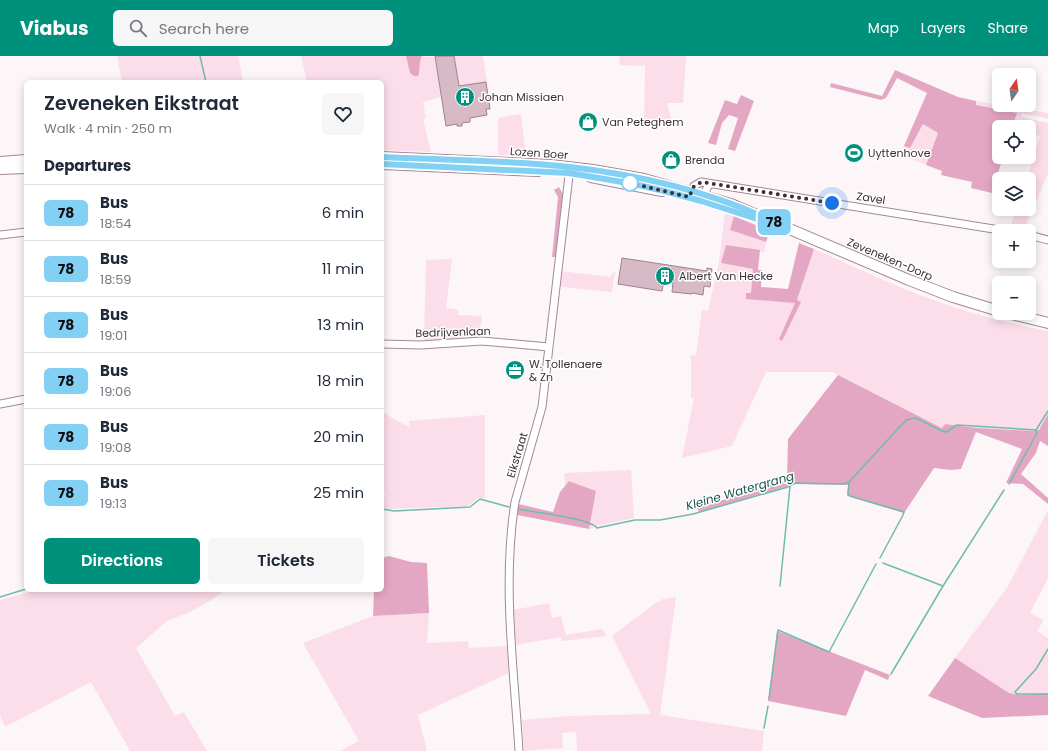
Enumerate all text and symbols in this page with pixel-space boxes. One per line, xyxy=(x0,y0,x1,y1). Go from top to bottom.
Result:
search box xyxy=(113,10,393,46)
text: Viabus xyxy=(20,15,89,42)
icon: search xyxy=(127,17,149,39)
text: Search here xyxy=(159,18,249,39)
text: Map xyxy=(868,18,899,38)
text: Layers xyxy=(921,18,965,38)
text: Share xyxy=(987,18,1028,38)
north arrow xyxy=(992,68,1036,112)
map controls xyxy=(992,68,1036,320)
building icon: Johan Missiaen xyxy=(454,86,476,108)
place label: Johan Missiaen xyxy=(479,89,564,105)
text: Zeveneken Eikstraat xyxy=(44,90,239,117)
button: heart xyxy=(322,93,364,135)
shop icon: Van Peteghem xyxy=(577,111,599,133)
place label: Van Peteghem xyxy=(602,114,684,130)
text: Walk · 4 min · 250 m xyxy=(44,119,172,138)
button: locate xyxy=(992,120,1036,164)
sports icon: Uyttenhove xyxy=(843,142,865,164)
street label: Lozen Boer xyxy=(509,143,569,163)
place label: Uyttenhove xyxy=(868,145,931,161)
shop icon: Brenda xyxy=(660,149,682,171)
place label: Brenda xyxy=(685,152,725,168)
text: Departures xyxy=(44,155,131,176)
button: layers xyxy=(992,172,1036,216)
unlabelled marker xyxy=(621,174,639,192)
street label: Zavel xyxy=(855,188,887,208)
text: Bus xyxy=(100,192,128,213)
your location xyxy=(822,193,842,213)
text: 6 min xyxy=(322,202,364,223)
text: 78 xyxy=(58,203,74,223)
line badge: 78 xyxy=(756,209,792,235)
text: 78 xyxy=(766,212,782,232)
text: 18:54 xyxy=(100,214,131,233)
button: + xyxy=(992,224,1036,268)
street label: Zeveneken-Dorp xyxy=(845,234,935,284)
text: Bus xyxy=(100,248,128,269)
text: 11 min xyxy=(322,258,364,279)
text: 78 xyxy=(58,259,74,279)
building icon: Albert Van Hecke xyxy=(654,265,676,287)
place label: Albert Van Hecke xyxy=(679,268,773,284)
text: 18:59 xyxy=(100,270,132,289)
button: − xyxy=(992,276,1036,320)
text: Bus xyxy=(100,304,128,325)
text: 13 min xyxy=(318,314,364,335)
text: 78 xyxy=(58,315,74,335)
street label: Bedrijvenlaan xyxy=(415,323,491,341)
text: 19:01 xyxy=(100,326,127,345)
place label: W. Tollenaere & Zn xyxy=(529,356,603,385)
office icon: W. Tollenaere & Zn xyxy=(504,359,526,381)
text: Bus xyxy=(100,360,128,381)
text: 18 min xyxy=(317,370,364,391)
text: 78 xyxy=(58,371,74,391)
text: 19:06 xyxy=(100,382,132,401)
text: Bus xyxy=(100,416,128,437)
text: 20 min xyxy=(313,426,364,447)
text: 78 xyxy=(58,427,74,447)
street label: Eikstraat xyxy=(503,430,531,480)
text: 19:08 xyxy=(100,438,132,457)
water label: Kleine Watergrang xyxy=(684,467,796,514)
text: Bus xyxy=(100,472,128,493)
text: 25 min xyxy=(313,482,364,503)
text: 78 xyxy=(58,483,74,503)
text: 19:13 xyxy=(100,494,127,513)
button: Directions xyxy=(44,538,200,584)
button: Tickets xyxy=(208,538,364,584)

